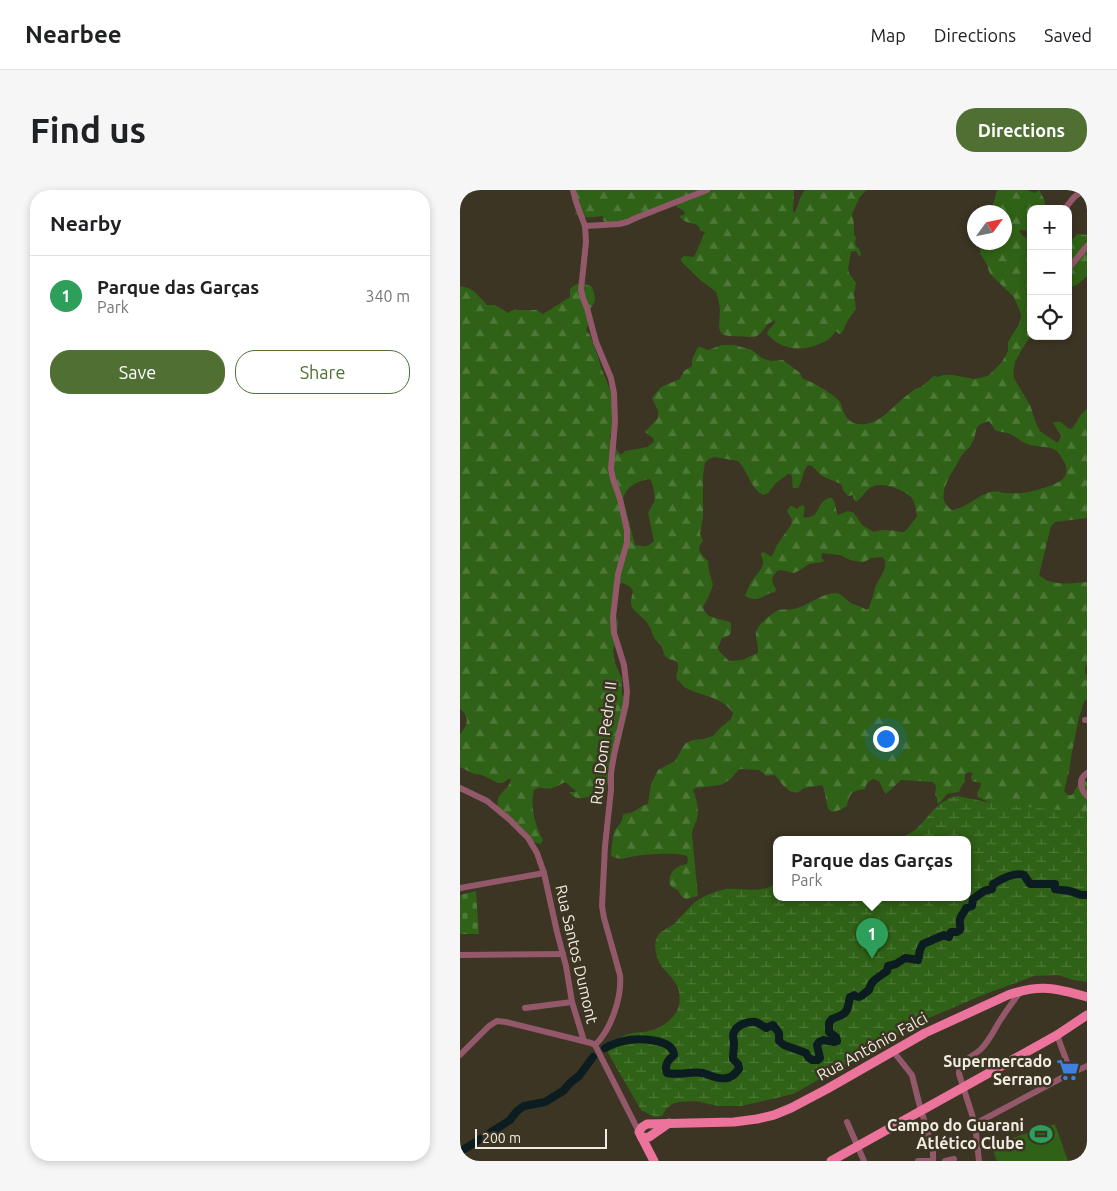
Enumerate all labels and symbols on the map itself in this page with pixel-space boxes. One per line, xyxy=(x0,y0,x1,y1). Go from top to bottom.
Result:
north arrow xyxy=(967,205,1012,250)
street label: Rua Dom Pedro II xyxy=(587,680,619,806)
your location xyxy=(873,726,899,752)
street label: Rua Santos Dumont xyxy=(552,883,602,1026)
pin: 1 xyxy=(856,918,888,959)
street label: Rua Antônio Falci xyxy=(814,1008,930,1084)
place label: Supermercado Serrano xyxy=(943,1052,1052,1088)
supermarket icon: Supermercado Serrano xyxy=(1055,1057,1081,1083)
place label: Campo do Guarani Atlético Clube xyxy=(887,1116,1024,1152)
sports icon: Campo do Guarani Atlético Clube xyxy=(1028,1121,1054,1147)
scale bar xyxy=(475,1126,608,1149)

